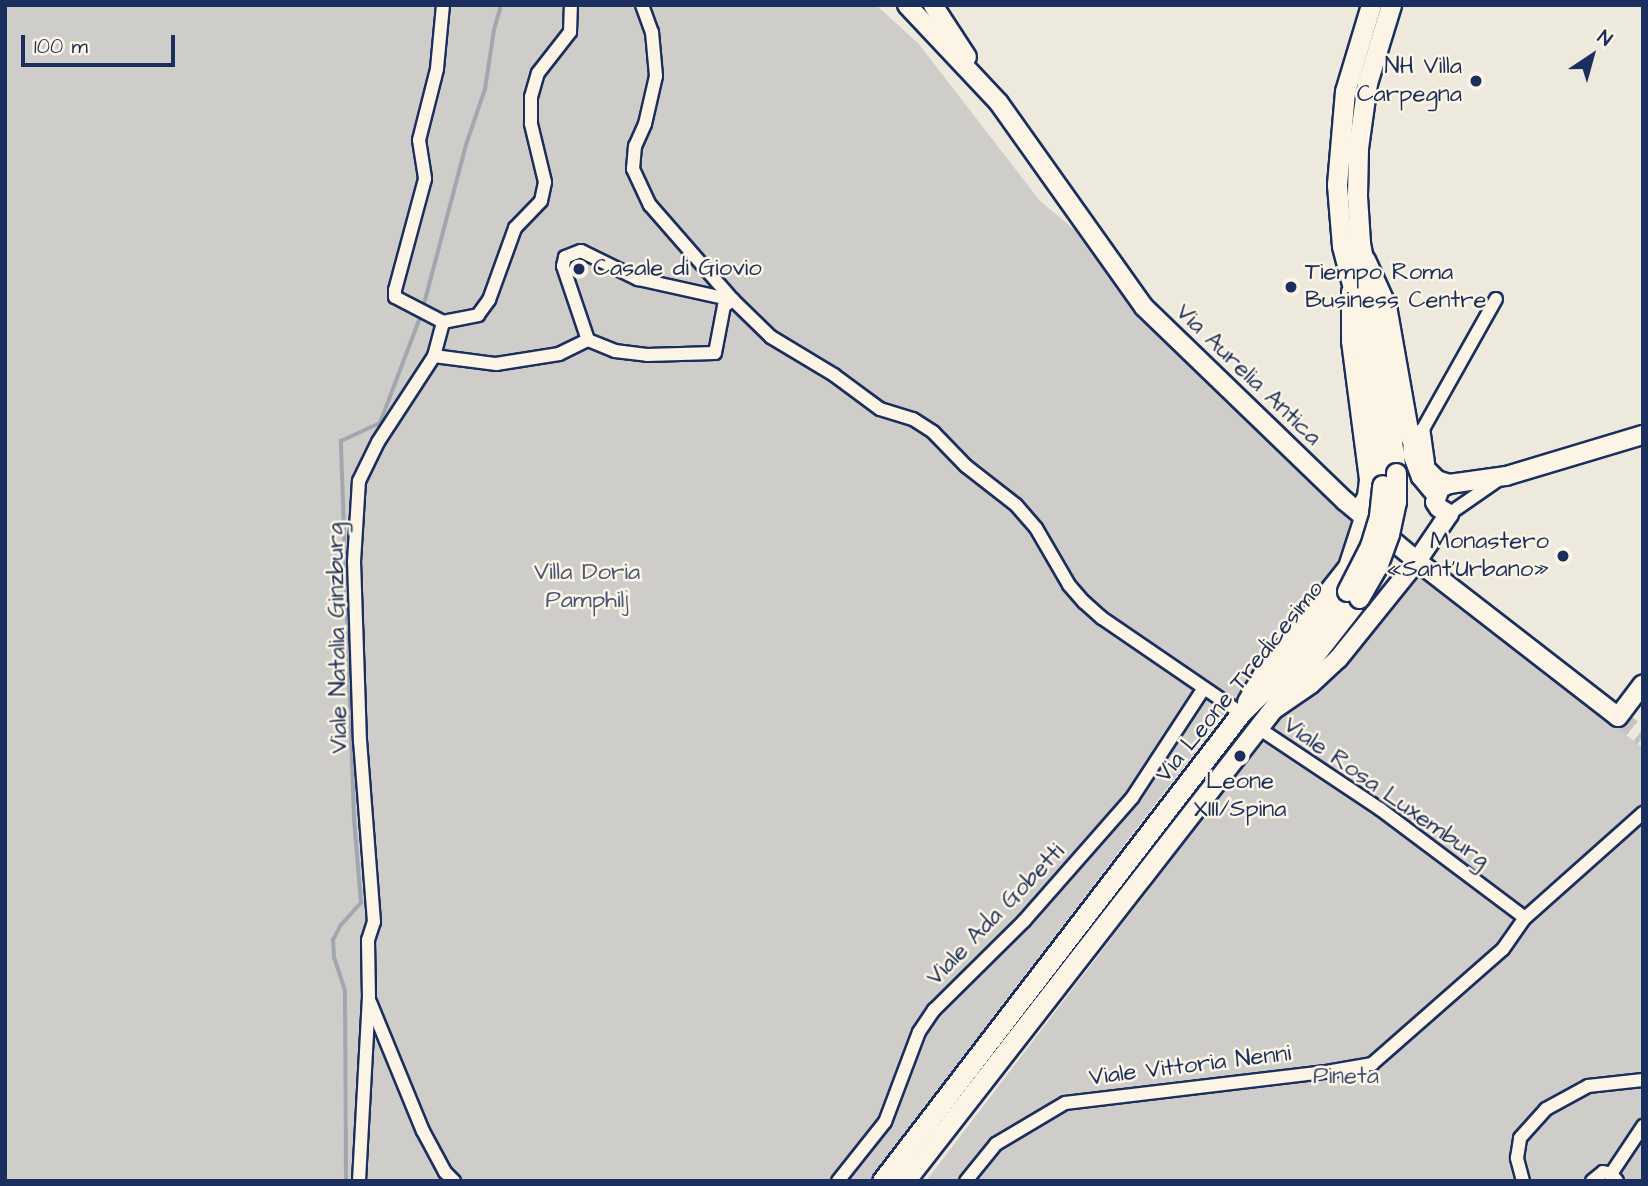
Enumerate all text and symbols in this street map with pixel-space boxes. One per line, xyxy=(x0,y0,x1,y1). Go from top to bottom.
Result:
scale bar xyxy=(24,21,178,65)
north arrow xyxy=(1557,21,1627,91)
text: N xyxy=(1592,24,1617,53)
text: 100 m xyxy=(34,32,88,61)
place label: NH Villa Carpegna xyxy=(1357,53,1462,109)
marker: NH Villa Carpegna xyxy=(1468,73,1484,89)
place label: Casale di Giovio xyxy=(593,255,762,283)
place label: Tiempo Roma Business Centre xyxy=(1305,259,1487,315)
marker: Casale di Giovio xyxy=(571,261,587,277)
marker: Tiempo Roma Business Centre xyxy=(1283,279,1299,295)
street label: Via Aurelia Antica xyxy=(1169,298,1327,452)
street label: Viale Natalia Ginzburg xyxy=(322,522,354,754)
place label: Monastero «Sant’Urbano» xyxy=(1385,528,1549,584)
marker: Monastero «Sant’Urbano» xyxy=(1555,548,1571,564)
park label: Villa Doria Pamphilj xyxy=(534,559,640,615)
street label: Via Leone Tredicesimo xyxy=(1150,575,1330,789)
street label: Viale Rosa Luxemburg xyxy=(1277,711,1495,875)
marker: Leone XIII/Spina xyxy=(1232,748,1248,764)
place label: Leone XIII/Spina xyxy=(1194,768,1286,824)
street label: Viale Ada Gobetti xyxy=(921,838,1071,992)
street label: Viale Vittoria Nenni xyxy=(1087,1039,1293,1093)
park label: Pineta xyxy=(1313,1063,1379,1091)

